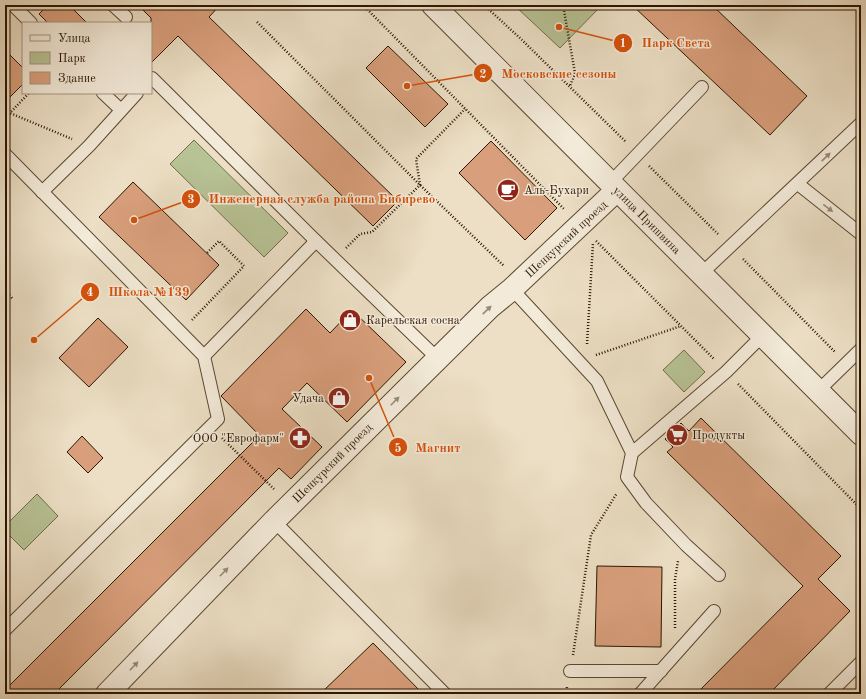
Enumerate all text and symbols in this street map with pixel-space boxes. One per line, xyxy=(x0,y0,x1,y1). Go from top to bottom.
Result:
legend xyxy=(22,22,152,94)
callout: Парк Света xyxy=(613,30,718,55)
text: Улица xyxy=(58,33,91,45)
text: Парк Света xyxy=(642,37,711,50)
text: 1 xyxy=(620,38,626,50)
text: Парк xyxy=(58,53,86,65)
callout: Московские сезоны xyxy=(473,61,624,86)
text: Московские сезоны xyxy=(502,68,617,81)
text: 2 xyxy=(480,69,487,81)
text: Здание xyxy=(58,73,96,85)
one-way arrow xyxy=(821,152,831,162)
cafe icon: Аль-Бухари xyxy=(495,177,521,203)
place label: Аль-Бухари xyxy=(524,185,589,197)
street label: улица Пришвина xyxy=(610,185,682,257)
callout: Инженерная служба района Бибирево xyxy=(181,186,443,211)
text: Инженерная служба района Бибирево xyxy=(209,193,435,206)
text: 3 xyxy=(188,194,195,206)
street label: Шенкурский проезд xyxy=(524,199,610,281)
one-way arrow xyxy=(823,204,834,212)
callout: Школа №139 xyxy=(80,279,197,304)
text: Школа №139 xyxy=(108,286,190,299)
text: 4 xyxy=(87,287,94,299)
one-way arrow xyxy=(482,305,493,314)
shop icon: Карельская сосна xyxy=(337,307,363,333)
place label: Карельская сосна xyxy=(366,315,460,327)
shop icon: Удача xyxy=(326,385,352,411)
place label: Удача xyxy=(293,393,324,405)
one-way arrow xyxy=(390,396,400,406)
street label: Шенкурский проезд xyxy=(291,422,375,506)
supermarket icon: Продукты xyxy=(664,422,690,448)
pharmacy icon: ООО "Еврофарм" xyxy=(287,425,313,451)
place label: Продукты xyxy=(692,430,745,442)
place label: ООО "Еврофарм" xyxy=(193,433,284,445)
callout: Магнит xyxy=(388,435,469,460)
text: 5 xyxy=(395,442,402,455)
text: Магнит xyxy=(415,442,461,455)
one-way arrow xyxy=(219,568,228,577)
one-way arrow xyxy=(129,661,139,671)

